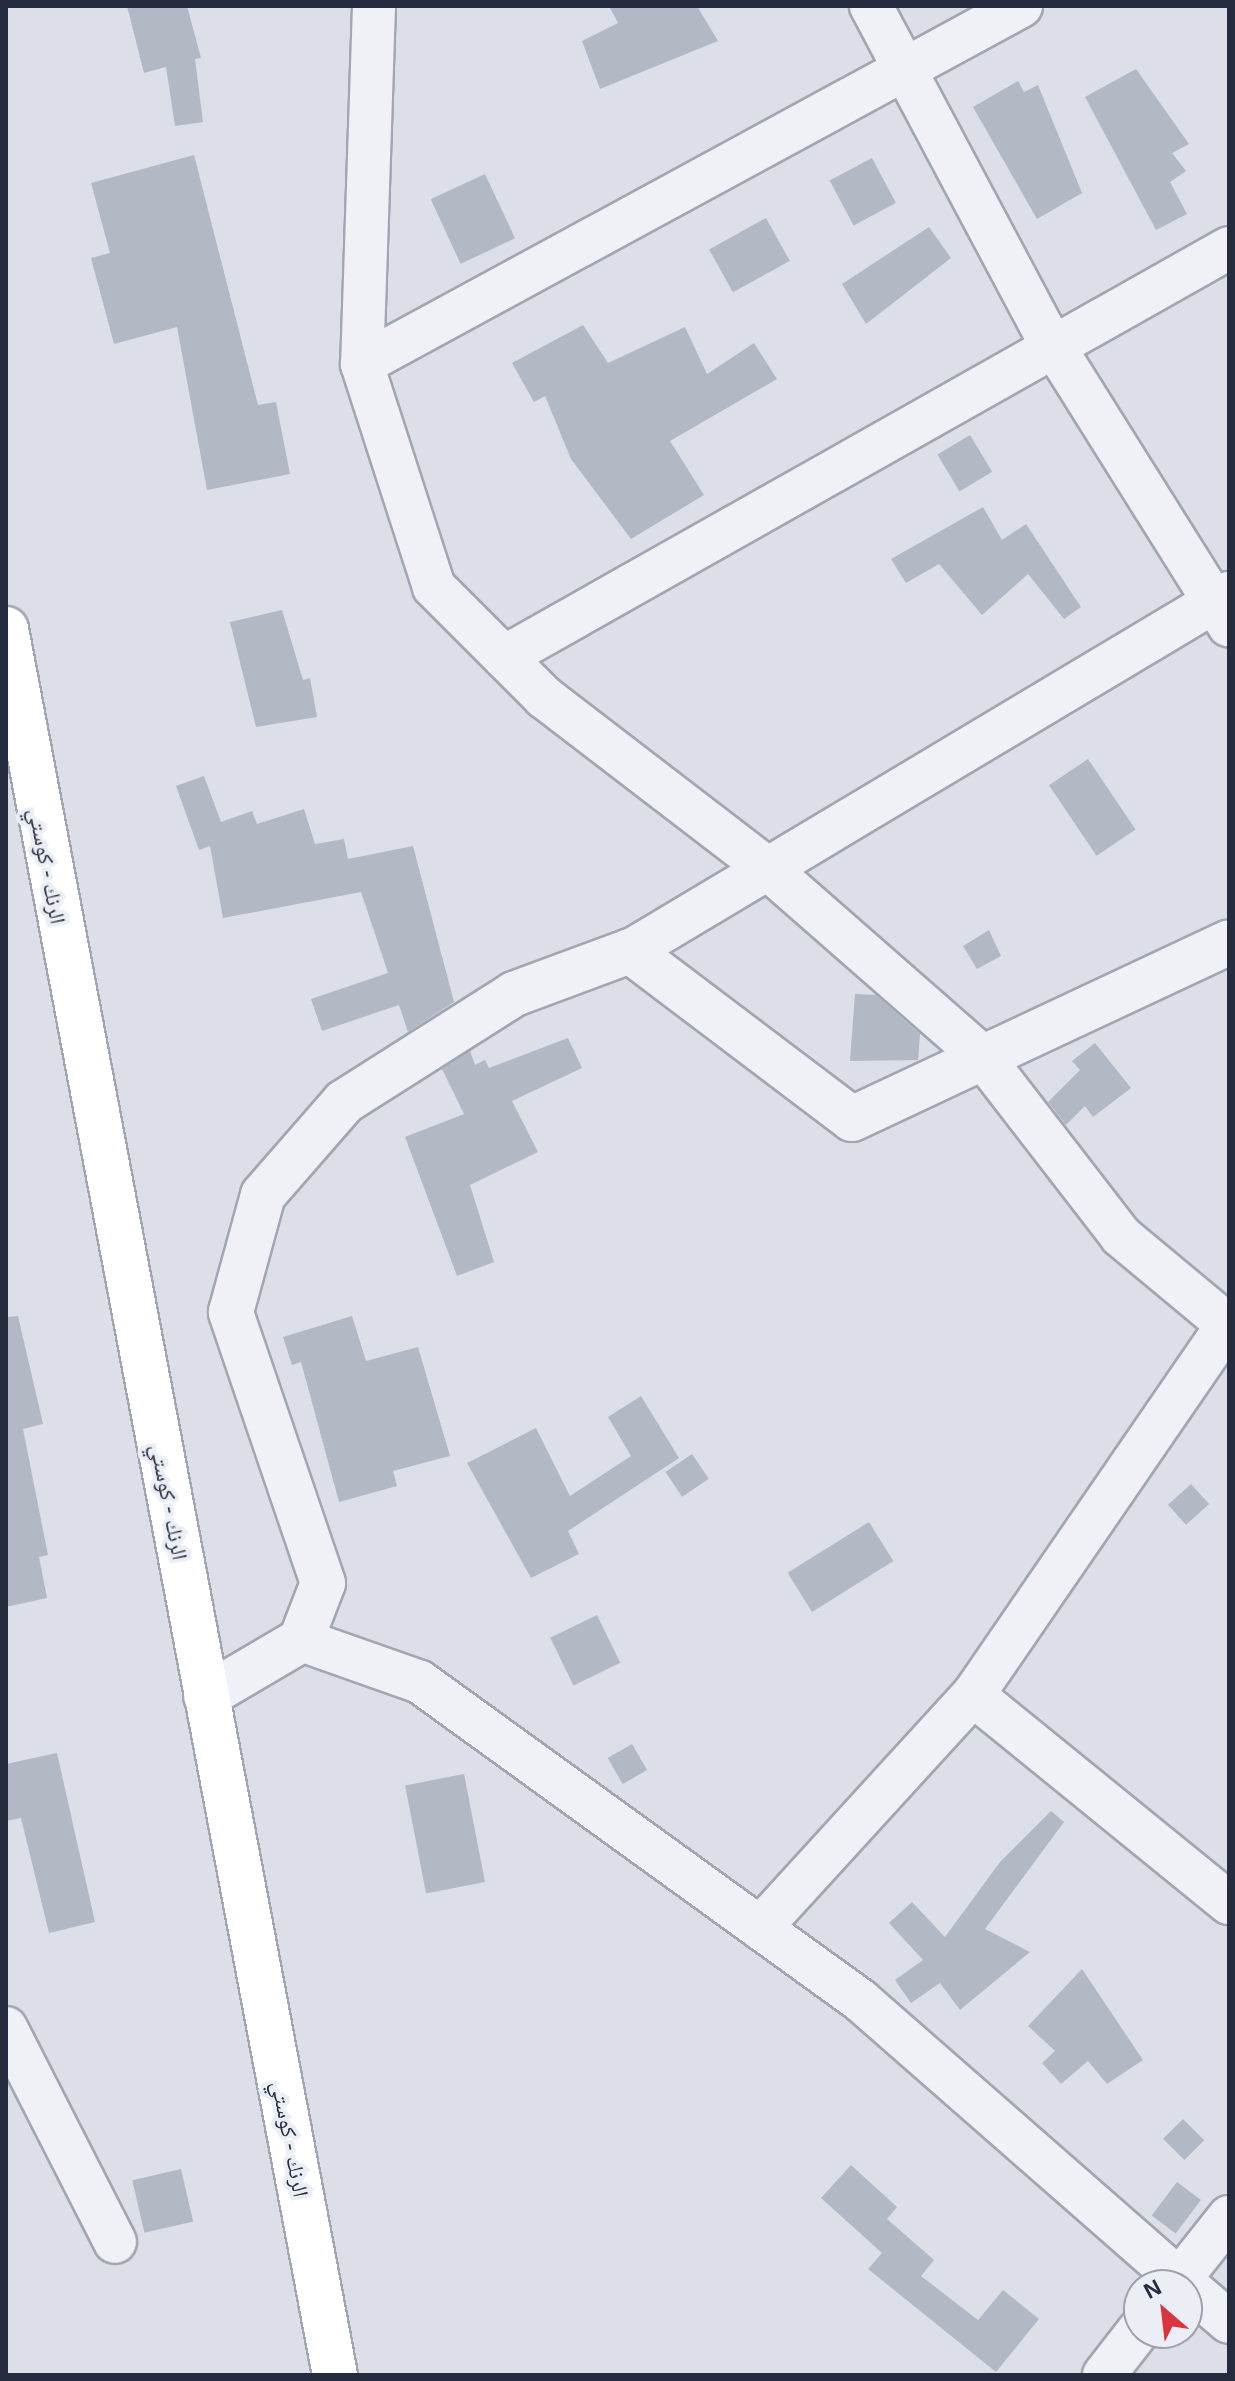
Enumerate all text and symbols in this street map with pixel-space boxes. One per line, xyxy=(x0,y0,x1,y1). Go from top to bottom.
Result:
street label: الرنك - كوستي xyxy=(23,806,71,926)
street label: الرنك - كوستي xyxy=(145,1442,193,1562)
street label: الرنك - كوستي xyxy=(266,2079,314,2199)
north arrow xyxy=(1123,2269,1203,2349)
text: N xyxy=(1140,2274,1165,2304)

